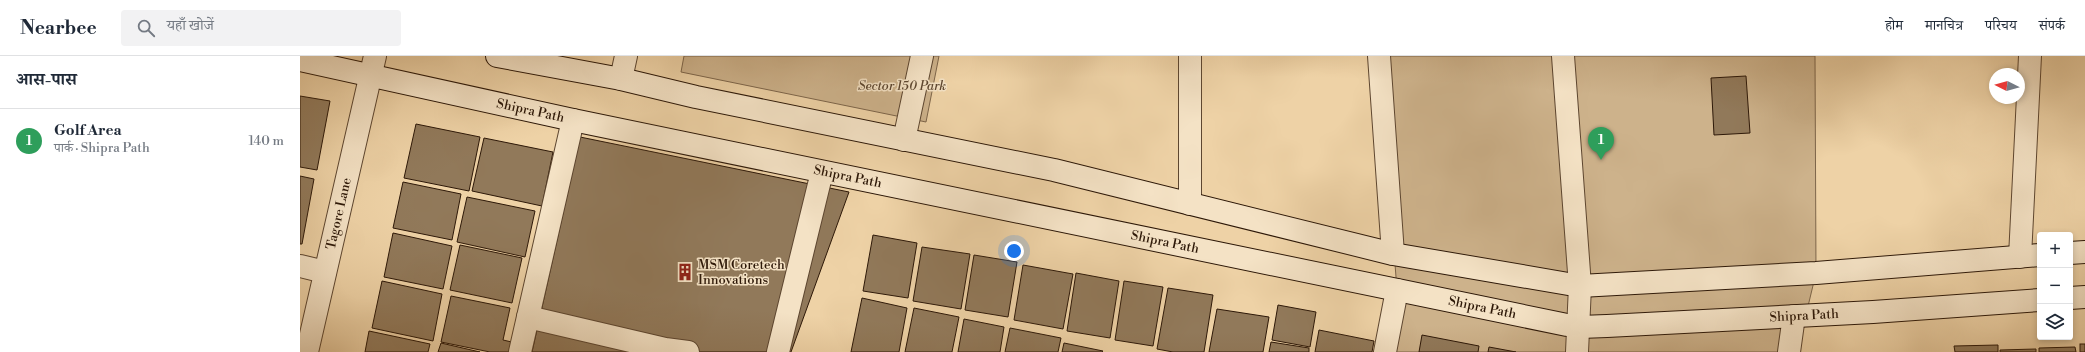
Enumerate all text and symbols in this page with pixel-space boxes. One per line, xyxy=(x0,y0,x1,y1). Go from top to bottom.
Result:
search box xyxy=(121,10,401,46)
text: Nearbee xyxy=(20,16,97,40)
text: यहाँ खोजें xyxy=(167,16,214,35)
icon: search xyxy=(135,17,157,39)
text: होम xyxy=(1885,17,1903,35)
text: मानचित्र xyxy=(1925,17,1963,35)
text: परिचय xyxy=(1985,17,2017,35)
text: संपर्क xyxy=(2039,17,2065,35)
north arrow xyxy=(1989,68,2025,104)
text: आस-पास xyxy=(16,69,77,91)
park label: Sector 150 Park xyxy=(858,78,946,94)
street label: Shipra Path xyxy=(495,95,566,126)
text: Golf Area xyxy=(54,121,122,140)
pin: 1 xyxy=(1588,127,1614,160)
text: 1 xyxy=(26,133,32,149)
text: 140 m xyxy=(248,133,284,149)
text: पार्क · Shipra Path xyxy=(54,140,150,156)
street label: Shipra Path xyxy=(812,162,883,192)
street label: Tagore Lane xyxy=(323,176,355,251)
street label: Shipra Path xyxy=(1130,227,1201,257)
map controls xyxy=(2037,232,2073,340)
button: + xyxy=(2037,232,2073,268)
your location xyxy=(1004,241,1024,261)
place label: MSM Coretech Innovations xyxy=(698,257,785,288)
building icon: MSM Coretech Innovations xyxy=(675,262,695,282)
button: − xyxy=(2037,268,2073,304)
street label: Shipra Path xyxy=(1447,293,1518,322)
button: layers xyxy=(2037,304,2073,340)
street label: Shipra Path xyxy=(1769,306,1839,325)

